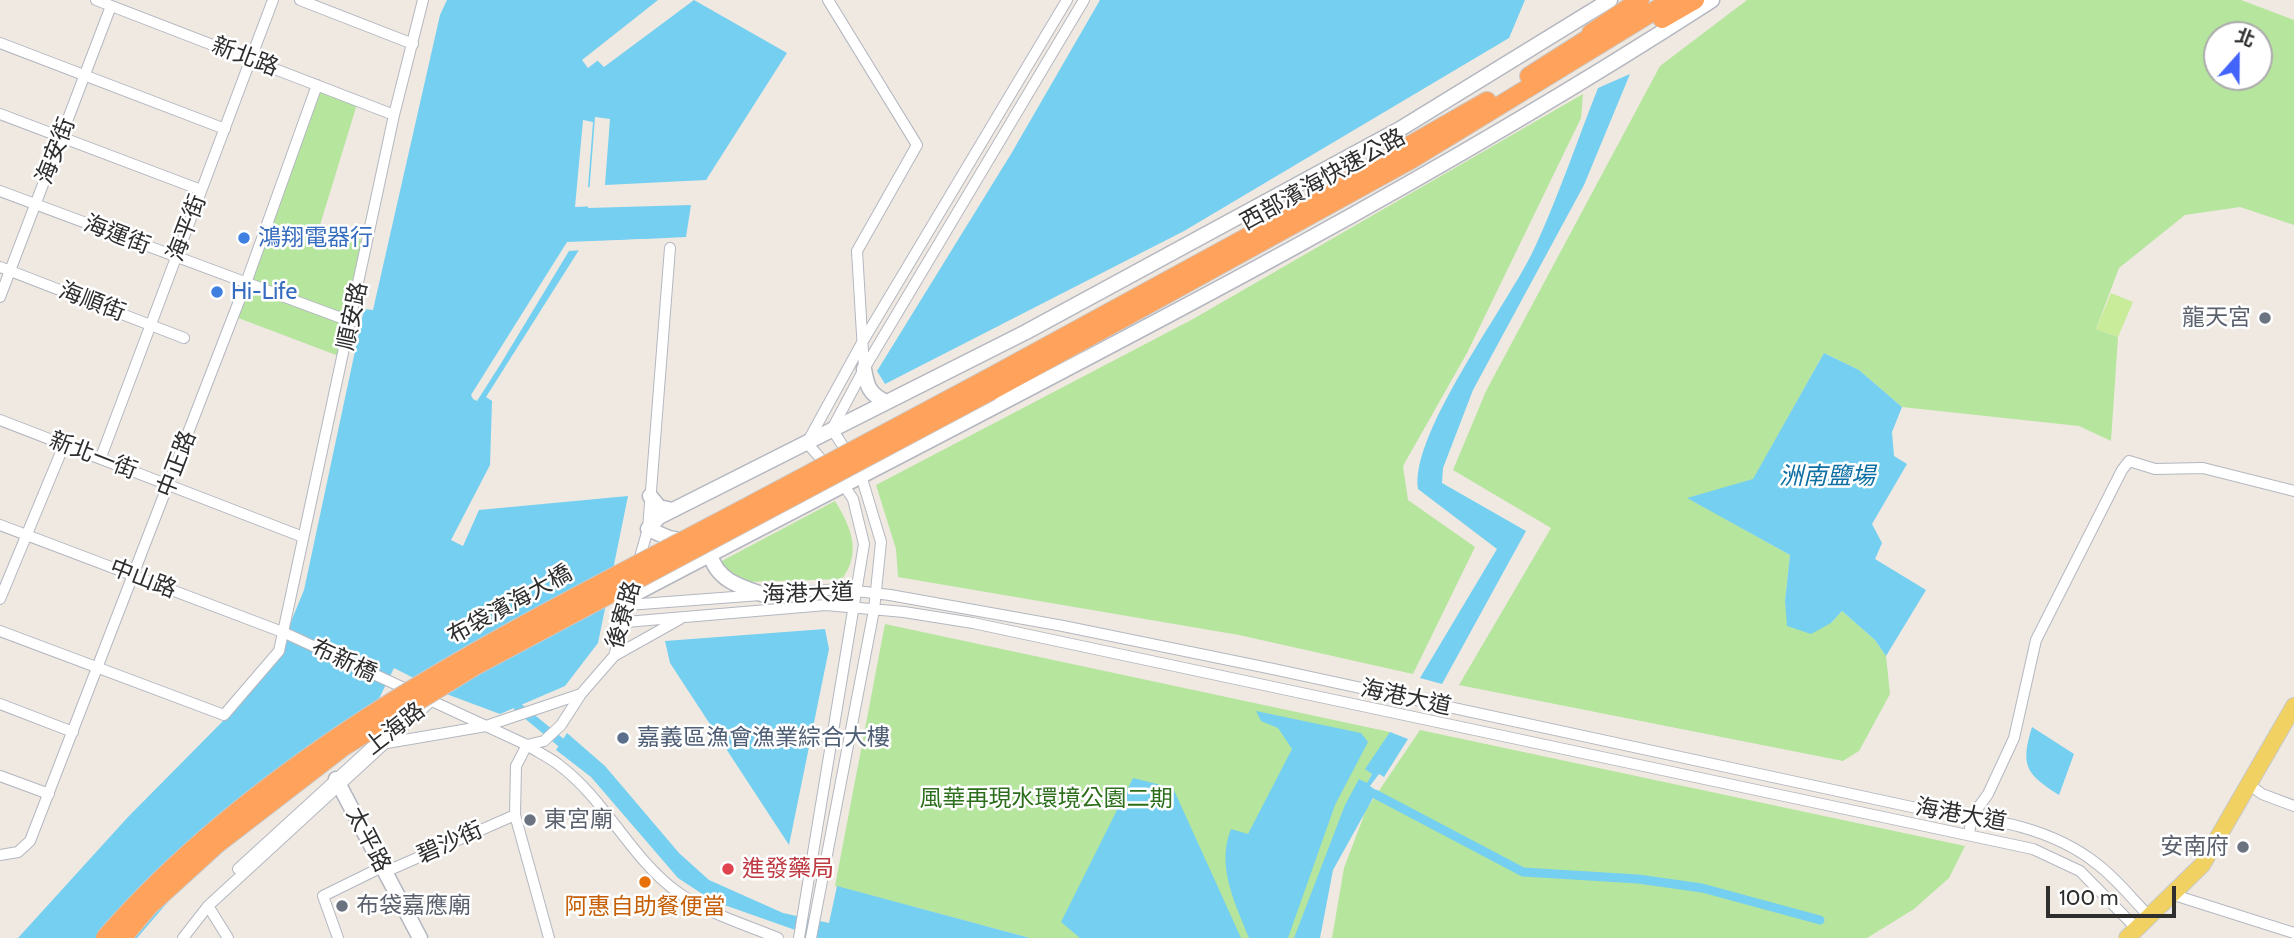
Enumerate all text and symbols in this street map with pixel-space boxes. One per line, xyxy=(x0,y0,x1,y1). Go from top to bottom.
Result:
north arrow xyxy=(2203,21,2273,91)
text: 北 xyxy=(2232,24,2258,52)
street label: 新北路 xyxy=(208,32,282,82)
street label: 海安街 xyxy=(31,114,81,188)
street label: 西部濱海快速公路 xyxy=(1236,123,1410,237)
street label: 海平街 xyxy=(162,191,212,265)
street label: 海運街 xyxy=(80,210,154,260)
place label: 鴻翔電器行 xyxy=(258,224,373,252)
marker: 鴻翔電器行 xyxy=(236,230,252,246)
street label: 海順街 xyxy=(55,277,129,327)
place label: Hi-Life xyxy=(231,278,297,306)
street label: 順安路 xyxy=(332,279,374,353)
marker: Hi-Life xyxy=(209,284,225,300)
place label: 龍天宮 xyxy=(2182,304,2251,332)
marker: 龍天宮 xyxy=(2257,310,2273,326)
street label: 新北一街 xyxy=(45,427,141,485)
street label: 中正路 xyxy=(152,427,202,501)
water label: 洲南鹽場 xyxy=(1779,463,1875,491)
street label: 中山路 xyxy=(106,554,180,604)
street label: 布袋濱海大橋 xyxy=(443,559,577,651)
street label: 後寮路 xyxy=(601,578,647,652)
street label: 海港大道 xyxy=(762,579,854,609)
street label: 布新橋 xyxy=(307,634,381,688)
street label: 海港大道 xyxy=(1358,675,1454,721)
street label: 上海路 xyxy=(359,697,431,761)
place label: 嘉義區漁會漁業綜合大樓 xyxy=(637,724,890,752)
marker: 嘉義區漁會漁業綜合大樓 xyxy=(615,730,631,746)
park label: 風華再現水環境公園二期 xyxy=(920,785,1172,813)
street label: 海港大道 xyxy=(1913,793,2009,837)
street label: 太平路 xyxy=(340,803,396,877)
place label: 東宮廟 xyxy=(544,806,613,834)
marker: 東宮廟 xyxy=(522,812,538,828)
street label: 碧沙街 xyxy=(413,816,487,870)
place label: 安南府 xyxy=(2160,833,2229,861)
marker: 安南府 xyxy=(2235,839,2251,855)
place label: 進發藥局 xyxy=(742,855,834,883)
marker: 進發藥局 xyxy=(720,861,736,877)
scale bar xyxy=(2049,872,2178,916)
marker: 阿惠自助餐便當 xyxy=(637,874,653,890)
text: 100 m xyxy=(2059,885,2118,910)
place label: 布袋嘉應廟 xyxy=(356,892,471,920)
place label: 阿惠自助餐便當 xyxy=(565,893,725,921)
marker: 布袋嘉應廟 xyxy=(334,898,350,914)

